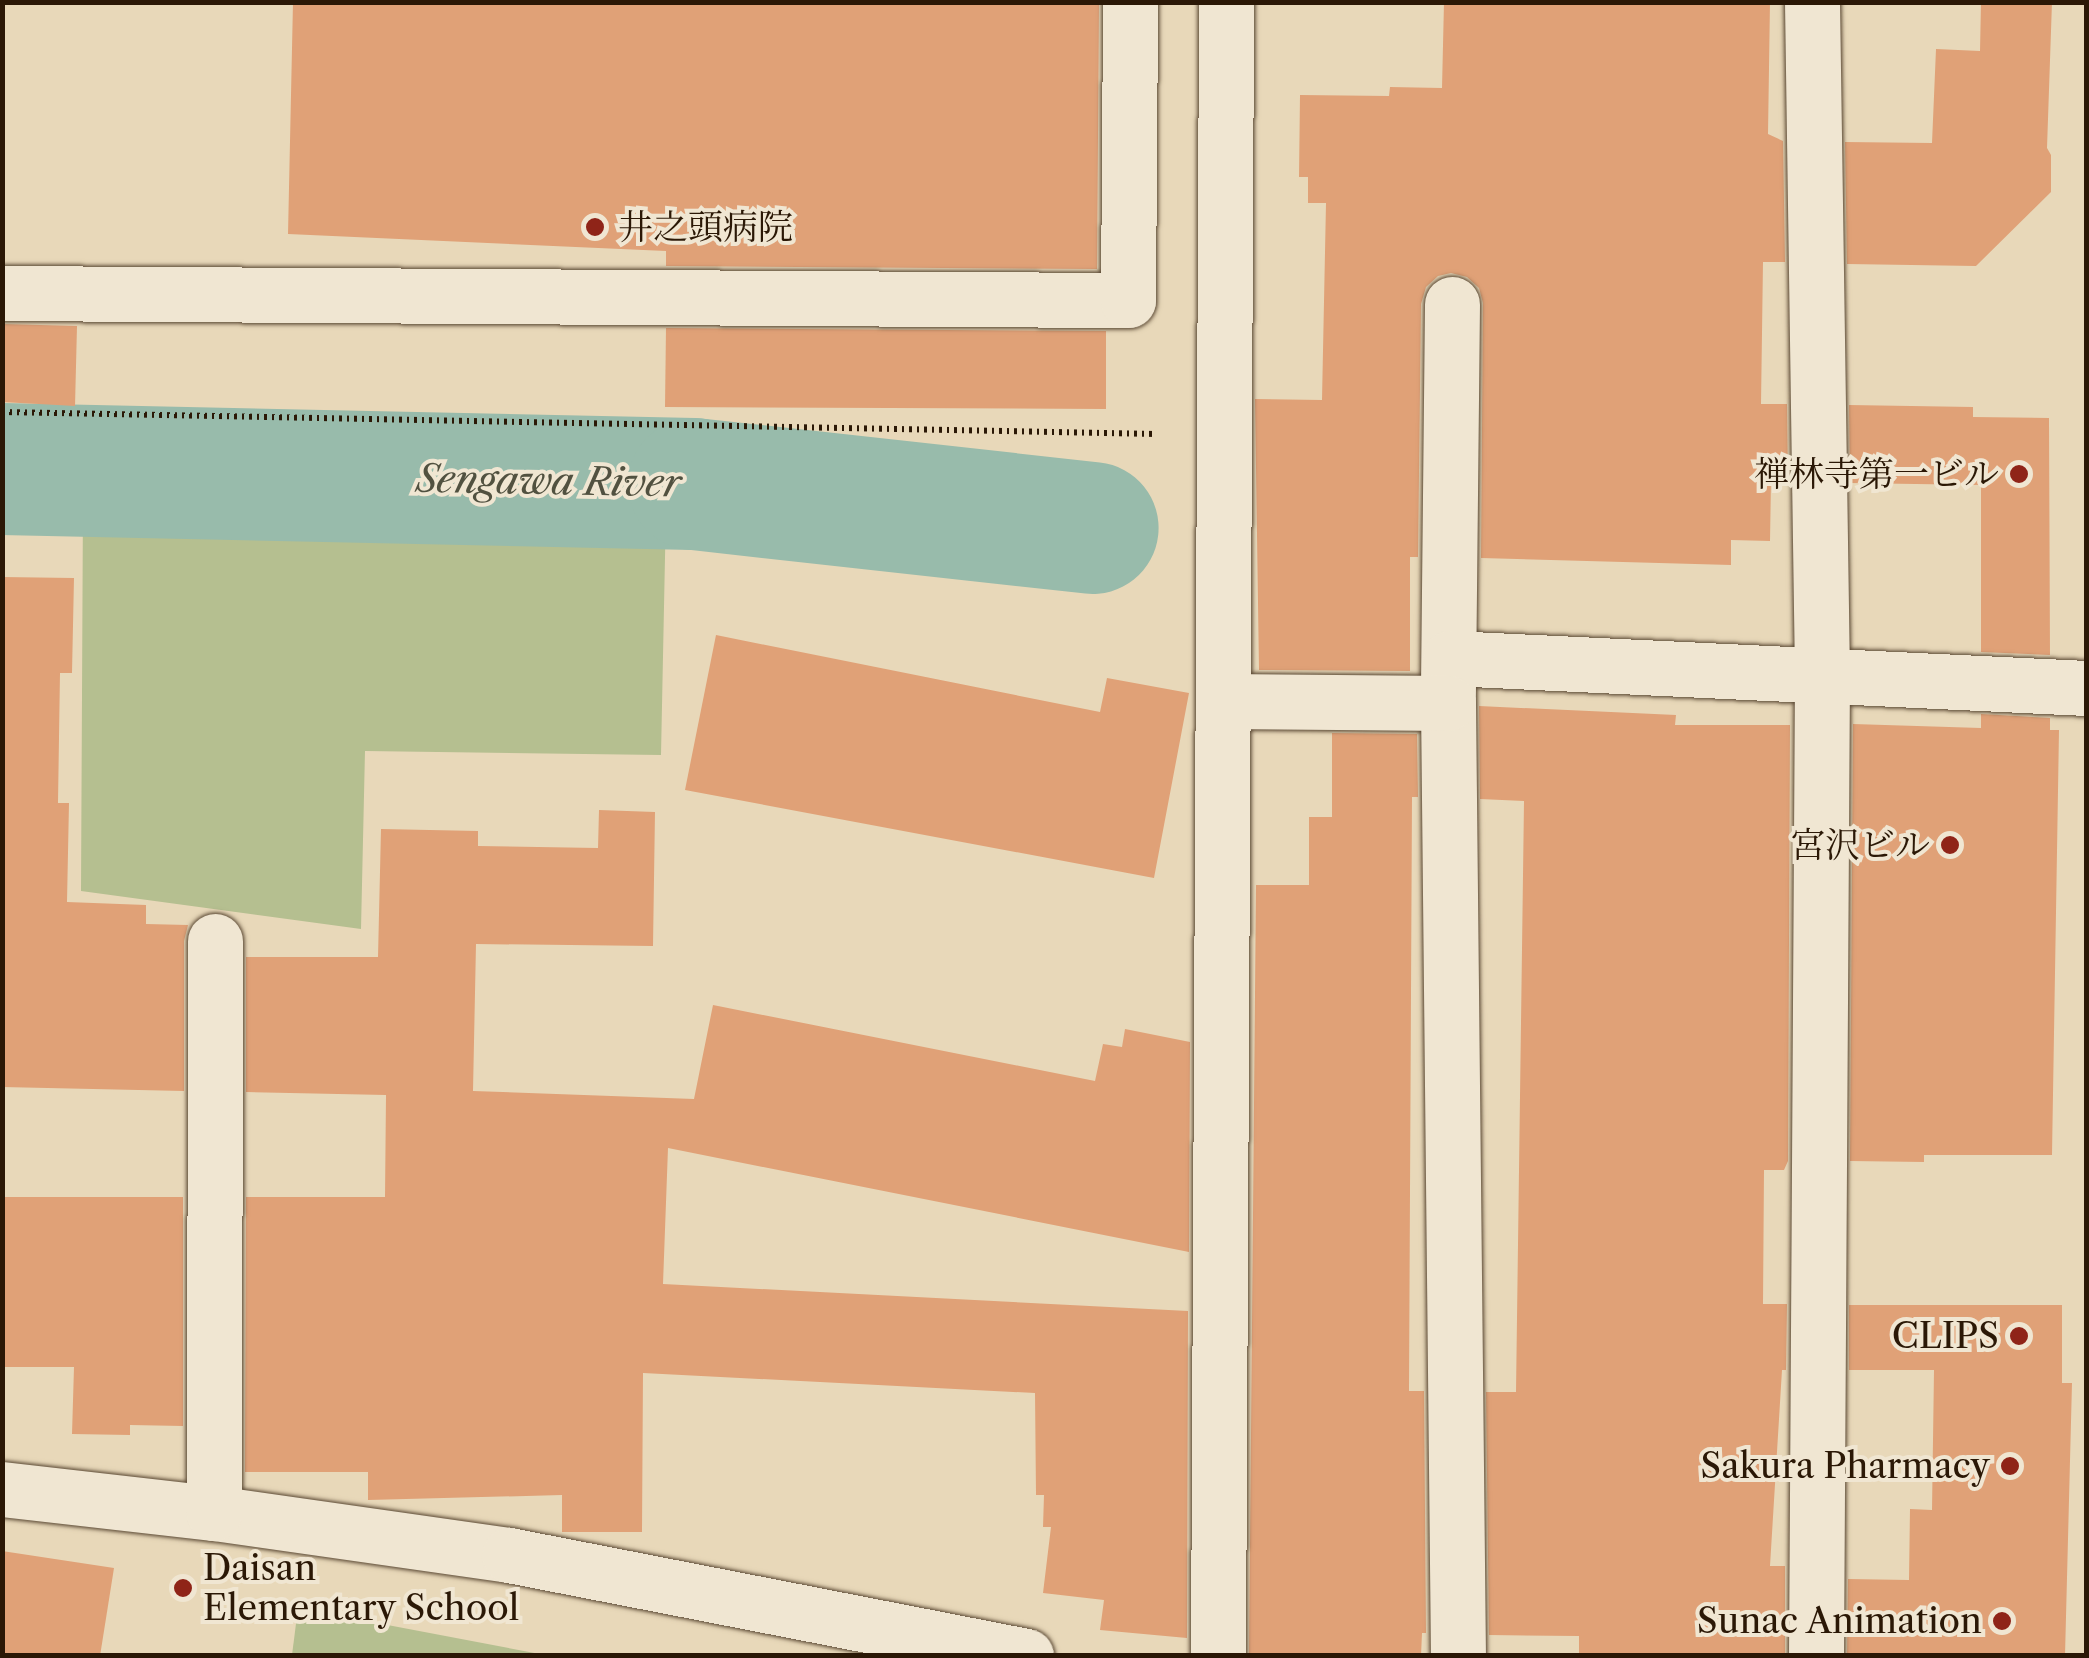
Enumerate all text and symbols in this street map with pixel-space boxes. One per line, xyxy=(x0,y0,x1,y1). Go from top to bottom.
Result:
place label: 井之頭病院 xyxy=(618,206,793,248)
marker: 井之頭病院 xyxy=(582,214,608,240)
place label: 禅林寺第一ビル xyxy=(1754,453,1999,495)
water label: Sengawa River xyxy=(416,456,682,506)
marker: 禅林寺第一ビル xyxy=(2008,463,2030,485)
place label: 宮沢ビル xyxy=(1790,824,1930,866)
marker: 宮沢ビル xyxy=(1939,834,1961,856)
place label: CLIPS xyxy=(1892,1315,1999,1357)
marker: CLIPS xyxy=(2008,1325,2030,1347)
place label: Sakura Pharmacy xyxy=(1700,1445,1990,1487)
marker: Sakura Pharmacy xyxy=(1999,1455,2021,1477)
place label: Daisan Elementary School xyxy=(203,1547,520,1629)
marker: Daisan Elementary School xyxy=(172,1577,194,1599)
place label: Sunac Animation xyxy=(1695,1600,1982,1642)
marker: Sunac Animation xyxy=(1991,1610,2013,1632)

